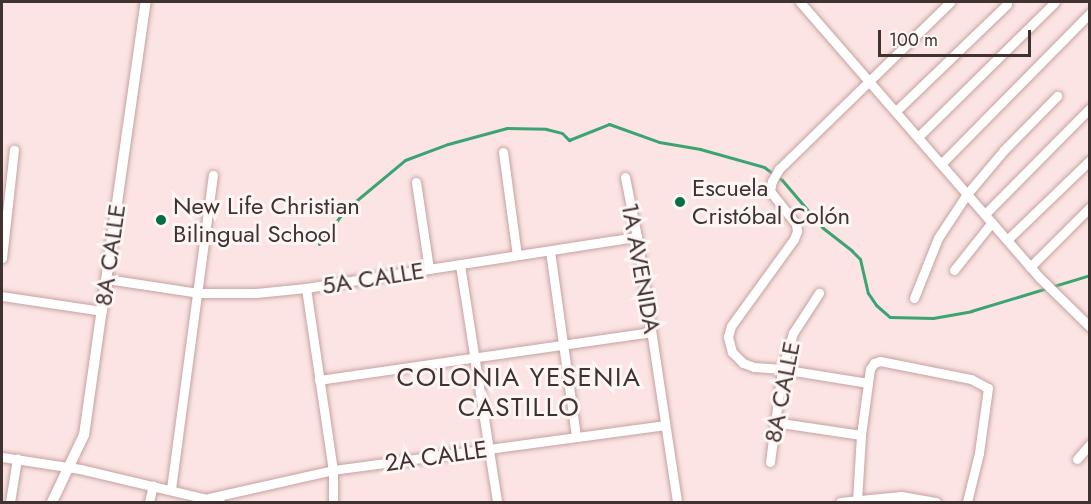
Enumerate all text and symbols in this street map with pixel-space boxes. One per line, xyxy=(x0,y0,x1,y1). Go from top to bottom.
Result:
scale bar xyxy=(881,18,1034,56)
text: 100 m xyxy=(889,27,938,53)
place label: Escuela Cristóbal Colón xyxy=(692,174,850,230)
place label: New Life Christian Bilingual School xyxy=(173,192,360,248)
marker: Escuela Cristóbal Colón xyxy=(673,195,687,209)
street label: 1A AVENIDA xyxy=(615,200,667,336)
street label: 8A CALLE xyxy=(89,202,131,308)
marker: New Life Christian Bilingual School xyxy=(154,213,168,227)
street label: 5A CALLE xyxy=(320,256,426,300)
street label: 8A CALLE xyxy=(758,339,806,445)
district label: COLONIA YESENIA CASTILLO xyxy=(397,362,641,424)
street label: 2A CALLE xyxy=(383,435,489,477)

